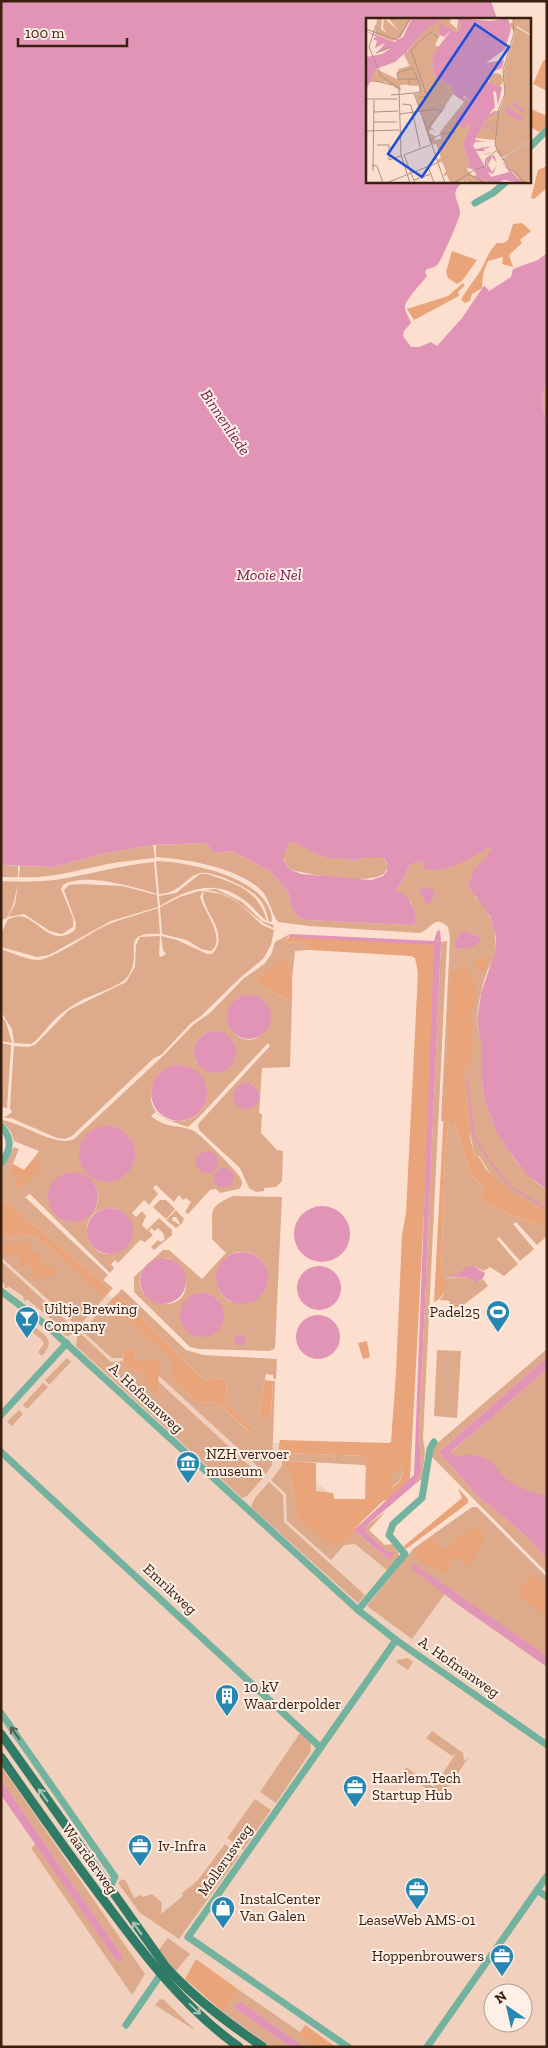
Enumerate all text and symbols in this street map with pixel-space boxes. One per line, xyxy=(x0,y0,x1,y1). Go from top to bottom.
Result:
scale bar xyxy=(18,15,126,47)
inset map xyxy=(366,18,530,182)
text: 100 m xyxy=(25,24,64,42)
water label: Binnenliede xyxy=(197,386,255,459)
water label: Mooie Nel xyxy=(236,565,302,584)
sports icon: Padel25 xyxy=(485,1299,511,1333)
place label: Uiltje Brewing Company xyxy=(44,1300,137,1335)
place label: Padel25 xyxy=(430,1303,480,1321)
bar icon: Uiltje Brewing Company xyxy=(14,1305,40,1339)
street label: A. Hofmanweg xyxy=(105,1359,187,1437)
place label: NZH vervoer museum xyxy=(206,1445,289,1480)
museum icon: NZH vervoer museum xyxy=(175,1450,201,1484)
street label: Emrikweg xyxy=(139,1560,201,1618)
street label: A. Hofmanweg xyxy=(415,1632,503,1702)
place label: 10 kV Waarderpolder xyxy=(244,1678,341,1713)
building icon: 10 kV Waarderpolder xyxy=(214,1683,240,1717)
one-way arrow xyxy=(10,1726,20,1740)
place label: Haarlem.Tech Startup Hub xyxy=(372,1769,462,1804)
office icon: Haarlem.Tech Startup Hub xyxy=(342,1774,368,1808)
one-way arrow xyxy=(38,1788,48,1802)
street label: Waarderweg xyxy=(59,1820,121,1898)
street label: Mollerusweg xyxy=(194,1821,256,1899)
office icon: Iv-Infra xyxy=(127,1833,153,1867)
place label: Iv-Infra xyxy=(158,1837,206,1855)
office icon: LeaseWeb AMS-01 xyxy=(404,1876,430,1910)
place label: InstalCenter Van Galen xyxy=(239,1890,321,1925)
shop icon: InstalCenter Van Galen xyxy=(210,1895,236,1929)
place label: LeaseWeb AMS-01 xyxy=(358,1911,476,1929)
one-way arrow xyxy=(132,1921,142,1935)
office icon: Hoppenbrouwers xyxy=(489,1943,515,1977)
place label: Hoppenbrouwers xyxy=(372,1947,484,1965)
north arrow xyxy=(483,1983,533,2033)
text: N xyxy=(492,1987,510,2008)
one-way arrow xyxy=(188,2003,201,2015)

